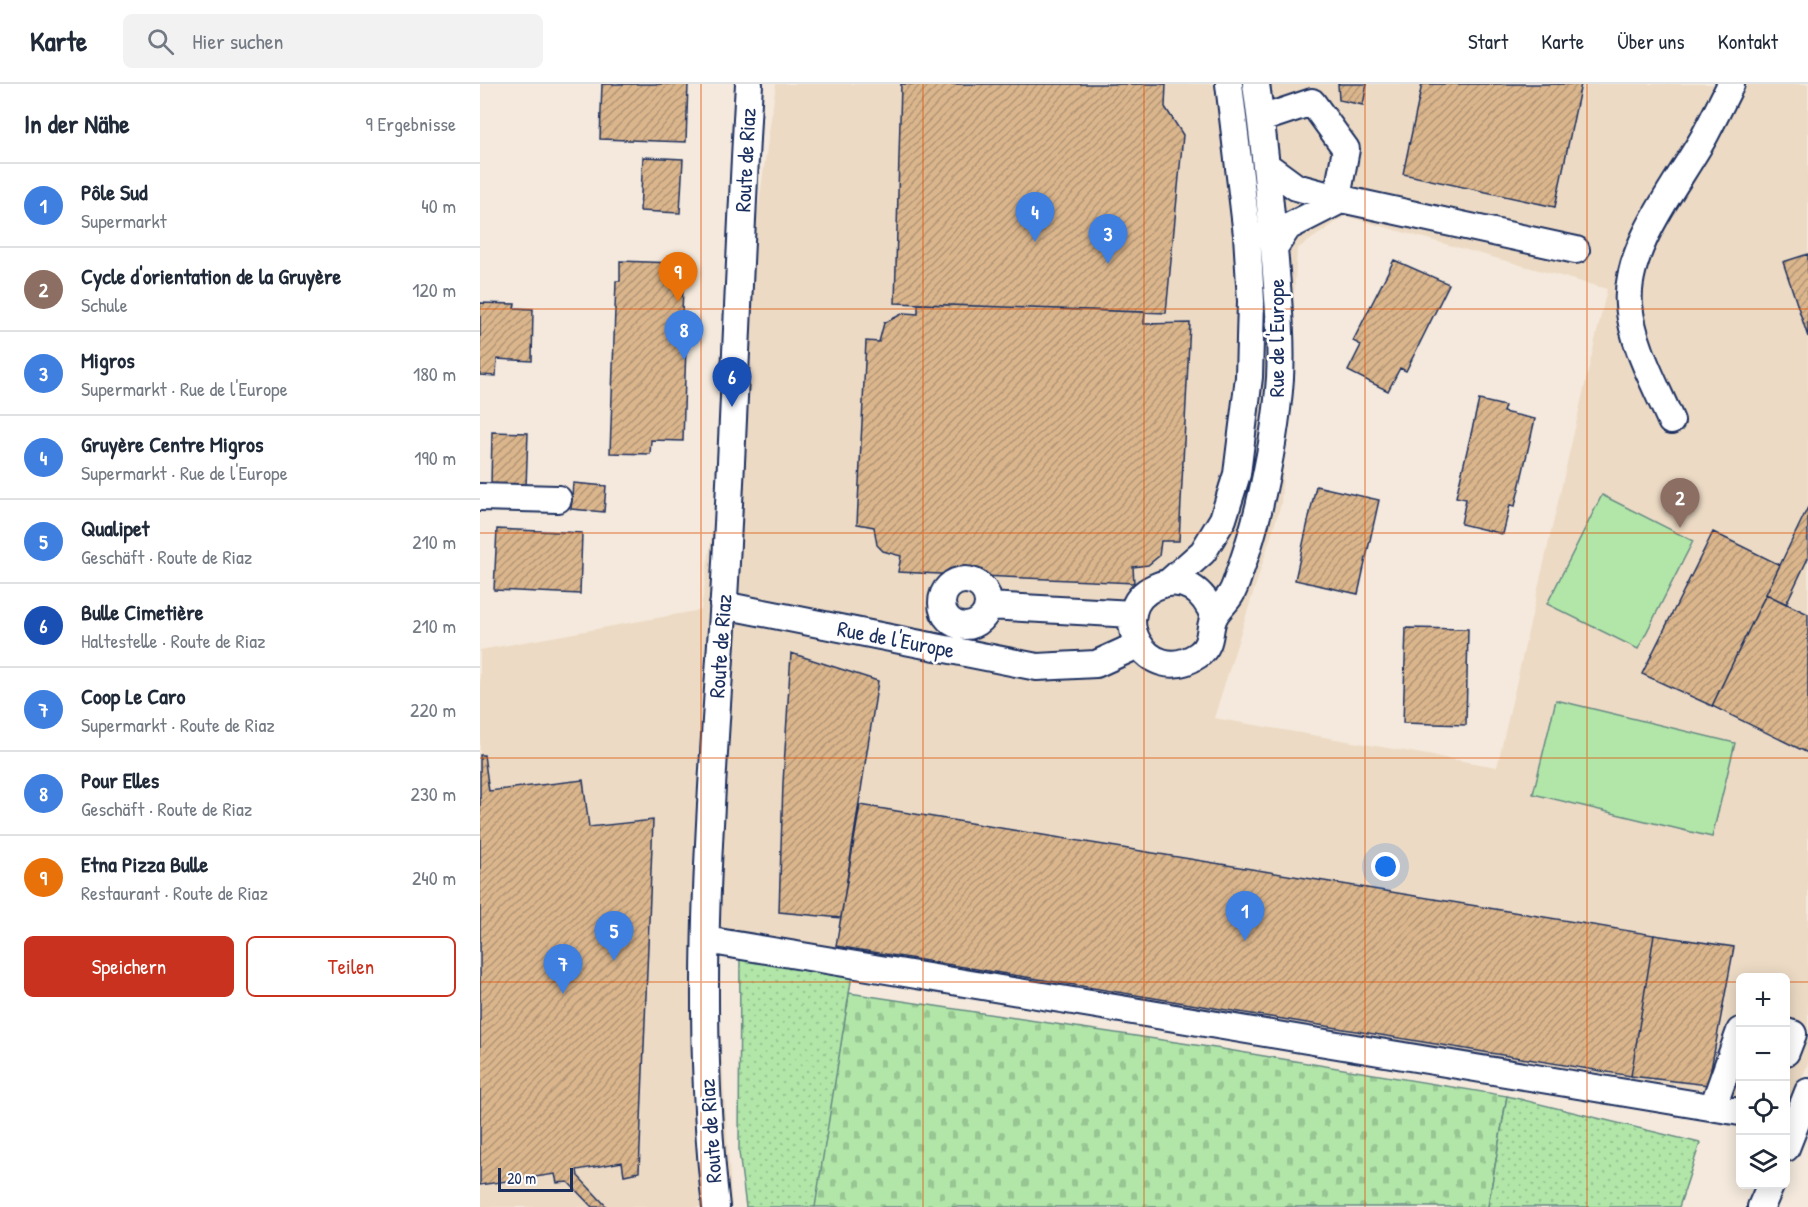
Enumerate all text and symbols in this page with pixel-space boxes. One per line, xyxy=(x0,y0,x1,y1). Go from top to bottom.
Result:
search box xyxy=(123,14,543,68)
text: Karte xyxy=(30,22,87,60)
icon: search xyxy=(144,25,177,58)
text: Hier suchen xyxy=(192,26,283,56)
text: Start xyxy=(1468,27,1508,56)
text: Karte xyxy=(1541,27,1584,56)
text: Über uns xyxy=(1617,27,1685,56)
text: Kontakt xyxy=(1718,27,1778,56)
text: In der Nähe xyxy=(24,106,130,141)
street label: Route de Riaz xyxy=(727,107,763,213)
text: 9 Ergebnisse xyxy=(366,110,456,137)
text: Pôle Sud xyxy=(81,177,148,207)
text: 1 xyxy=(40,192,47,219)
text: 40 m xyxy=(421,192,456,219)
pin: 4 xyxy=(1016,192,1054,242)
text: Supermarkt xyxy=(81,207,167,234)
pin: 3 xyxy=(1088,214,1128,264)
pin: 9 xyxy=(658,252,698,302)
text: Cycle d'orientation de la Gruyère xyxy=(81,261,341,291)
text: 2 xyxy=(39,276,48,303)
text: 120 m xyxy=(412,276,456,303)
street label: Rue de l'Europe xyxy=(1261,279,1291,397)
text: Schule xyxy=(81,291,128,318)
pin: 8 xyxy=(664,310,704,360)
text: Migros xyxy=(81,345,135,375)
pin: 6 xyxy=(712,358,752,407)
text: 3 xyxy=(39,360,48,387)
text: 180 m xyxy=(413,360,456,387)
text: Supermarkt · Rue de l'Europe xyxy=(81,375,288,402)
text: Gruyère Centre Migros xyxy=(81,429,263,459)
text: 4 xyxy=(40,444,47,471)
text: 190 m xyxy=(414,444,456,471)
text: Supermarkt · Rue de l'Europe xyxy=(81,459,288,486)
pin: 2 xyxy=(1660,478,1700,528)
text: Qualipet xyxy=(81,513,149,543)
text: 5 xyxy=(39,528,48,555)
text: 210 m xyxy=(412,528,456,555)
text: Geschäft · Route de Riaz xyxy=(81,543,252,570)
street label: Route de Riaz xyxy=(701,593,739,699)
text: Bulle Cimetière xyxy=(81,597,203,627)
text: 6 xyxy=(40,612,47,639)
text: 210 m xyxy=(412,612,456,639)
street label: Rue de l'Europe xyxy=(835,613,957,665)
text: Haltestelle · Route de Riaz xyxy=(81,627,266,654)
text: Coop Le Caro xyxy=(81,681,185,711)
text: 7 xyxy=(39,696,48,723)
text: 220 m xyxy=(410,696,456,723)
text: Supermarkt · Route de Riaz xyxy=(81,711,275,738)
text: Pour Elles xyxy=(81,765,159,795)
text: 8 xyxy=(39,780,48,807)
text: 230 m xyxy=(411,780,456,807)
text: Geschäft · Route de Riaz xyxy=(81,795,252,822)
text: Etna Pizza Bulle xyxy=(81,849,208,879)
your location xyxy=(1371,852,1400,881)
text: 9 xyxy=(40,864,47,891)
text: 240 m xyxy=(412,864,456,891)
text: Restaurant · Route de Riaz xyxy=(81,879,268,906)
pin: 1 xyxy=(1226,892,1264,941)
pin: 5 xyxy=(594,912,634,961)
button: Speichern xyxy=(24,936,234,997)
button: Teilen xyxy=(246,936,456,997)
pin: 7 xyxy=(544,944,583,994)
map controls xyxy=(1736,973,1790,1189)
button: + xyxy=(1736,973,1790,1027)
button: − xyxy=(1736,1027,1790,1081)
street label: Route de Riaz xyxy=(691,1078,729,1184)
button: locate xyxy=(1736,1081,1790,1135)
button: layers xyxy=(1736,1135,1790,1189)
scale bar xyxy=(498,1165,573,1192)
text: 20 m xyxy=(507,1167,536,1189)

